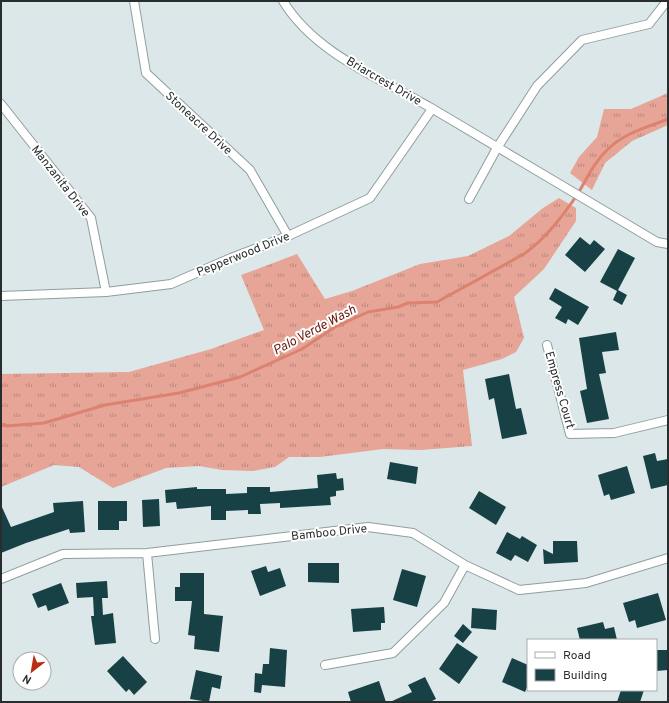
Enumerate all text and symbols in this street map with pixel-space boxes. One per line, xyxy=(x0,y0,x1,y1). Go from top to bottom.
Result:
street label: Briarcrest Drive xyxy=(343,54,424,110)
street label: Stoneacre Drive xyxy=(161,89,235,159)
street label: Manzanita Drive xyxy=(27,142,93,221)
street label: Pepperwood Drive xyxy=(194,229,292,281)
water label: Palo Verde Wash xyxy=(271,302,359,359)
street label: Empress Court xyxy=(540,350,578,431)
street label: Bamboo Drive xyxy=(290,521,368,545)
legend xyxy=(527,639,657,691)
text: Road xyxy=(563,648,591,664)
north arrow xyxy=(12,651,52,691)
text: Building xyxy=(563,668,607,684)
text: N xyxy=(20,671,34,687)

